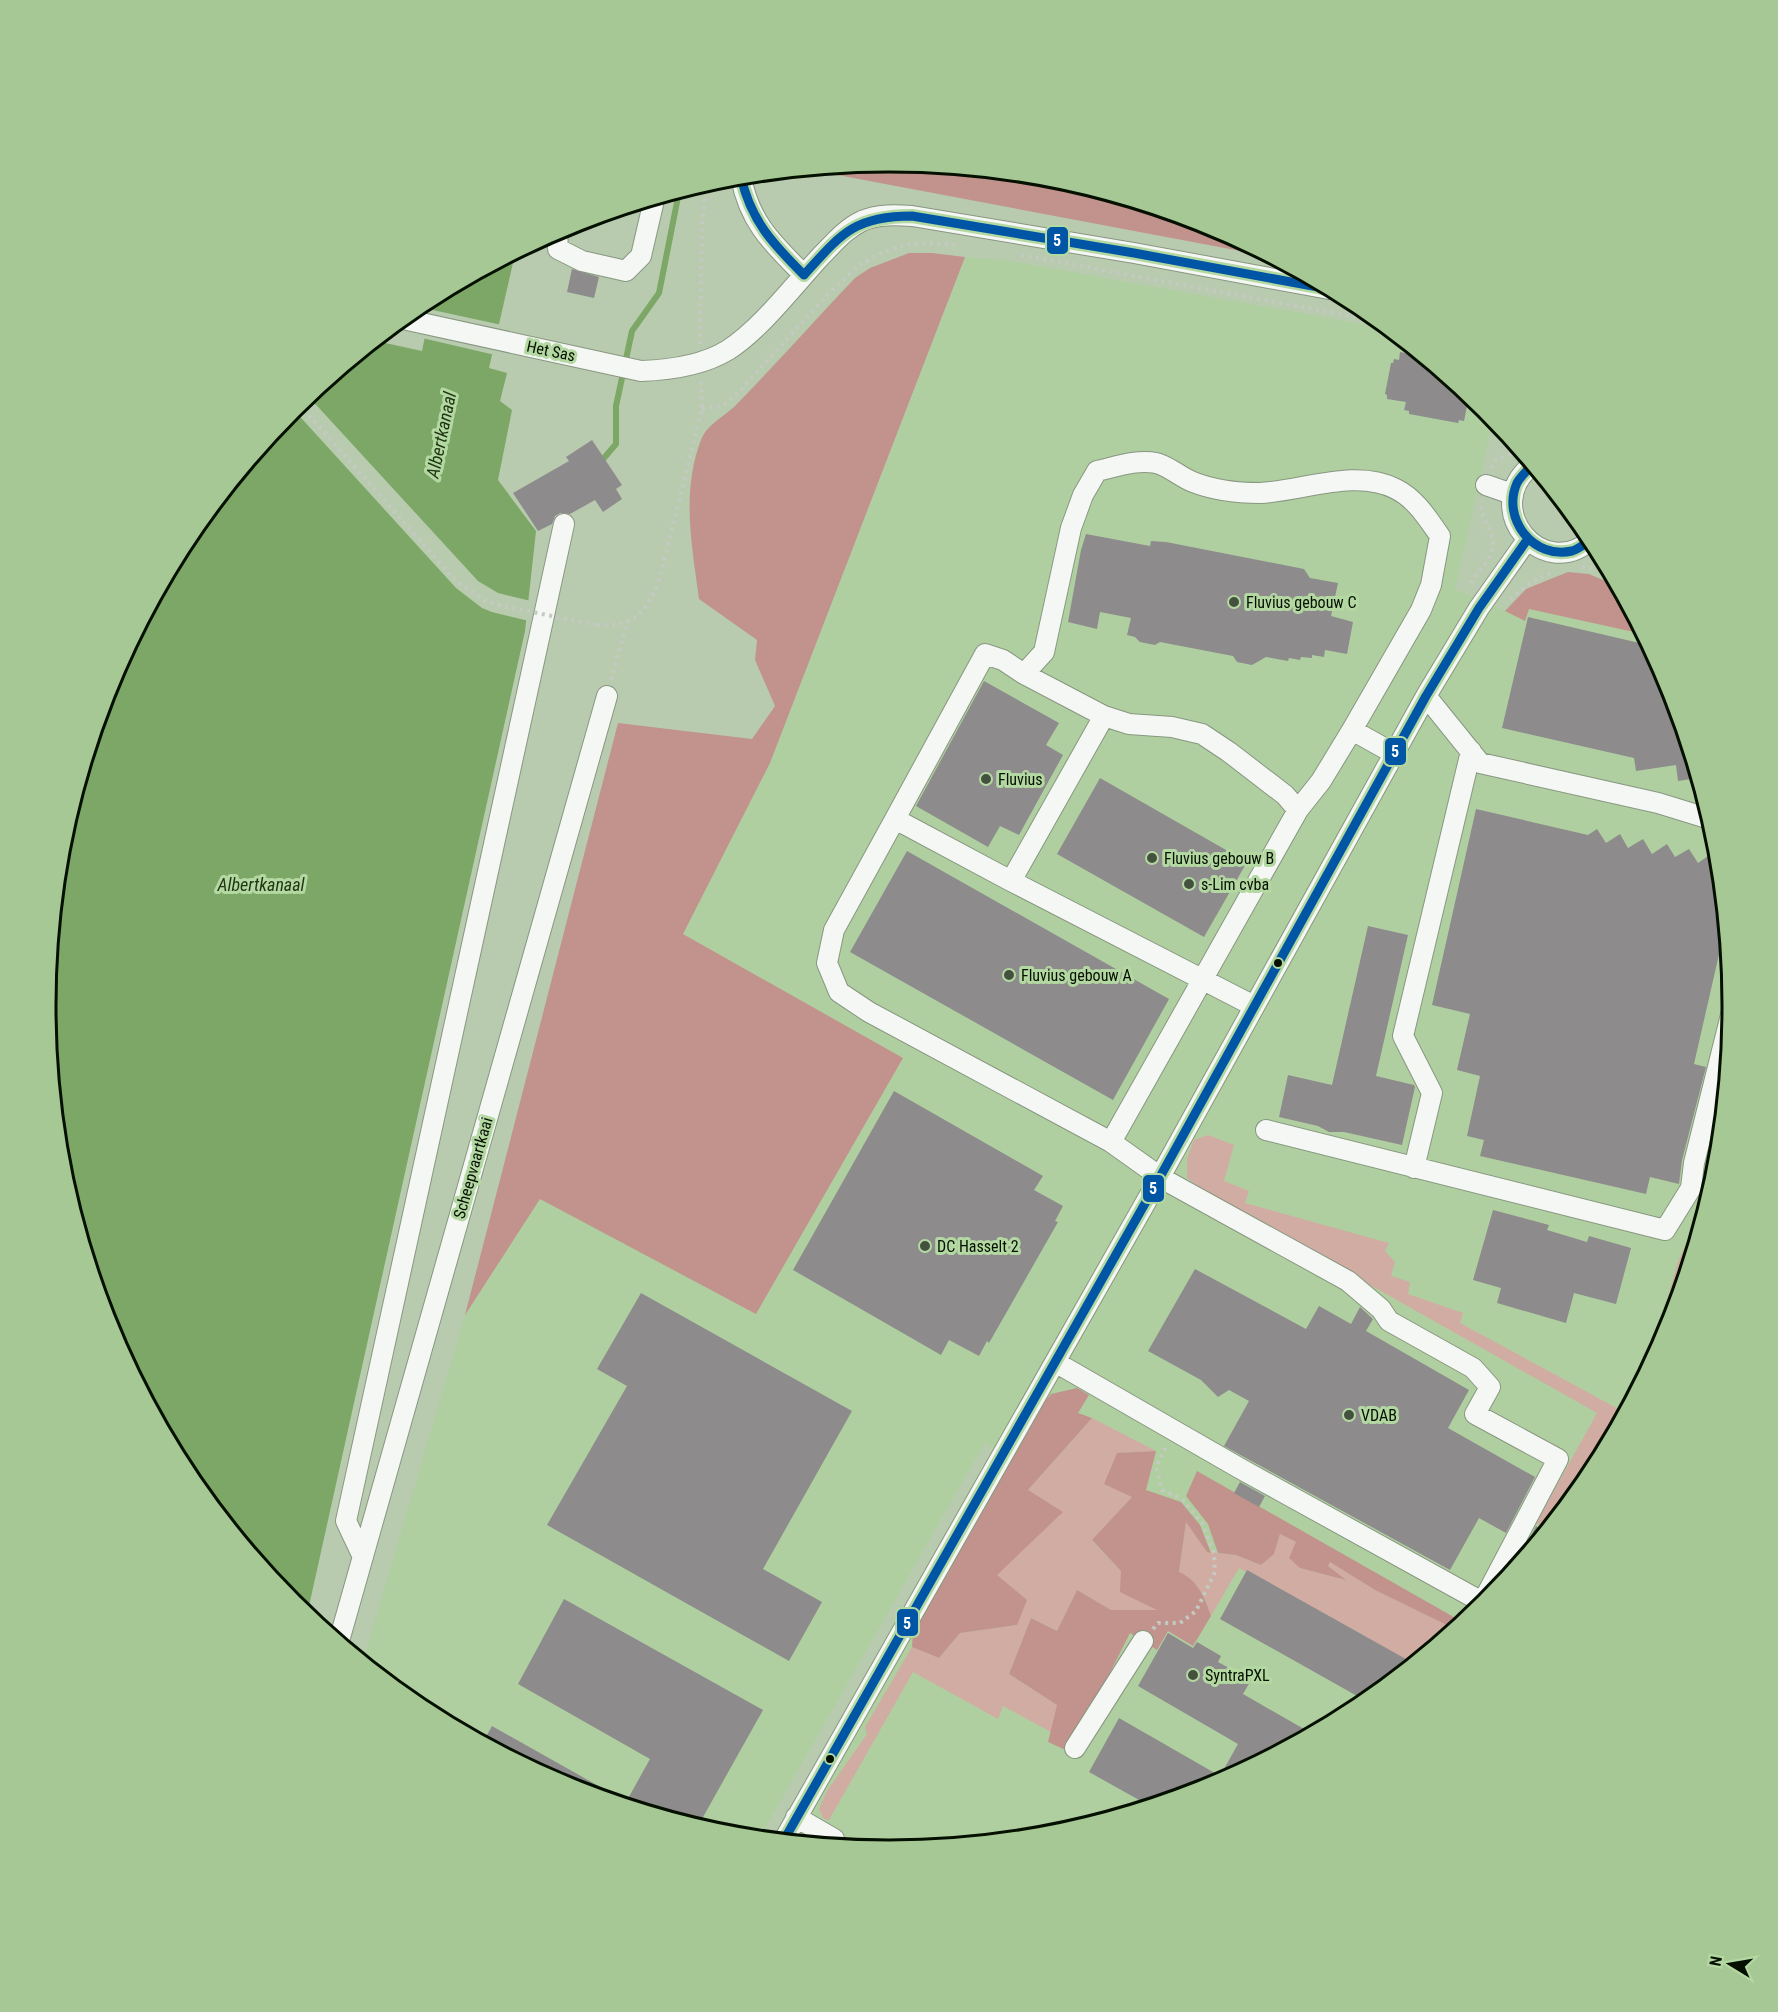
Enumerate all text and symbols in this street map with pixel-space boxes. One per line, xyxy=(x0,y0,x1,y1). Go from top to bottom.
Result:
line badge: 5 xyxy=(1046,226,1069,255)
text: 5 xyxy=(1053,231,1061,250)
street label: Het Sas xyxy=(525,337,577,365)
water label: Albertkanaal xyxy=(421,389,461,481)
place label: Fluvius gebouw C xyxy=(1246,593,1357,612)
marker: Fluvius gebouw C xyxy=(1227,595,1241,609)
line badge: 5 xyxy=(1384,737,1407,766)
text: 5 xyxy=(1391,742,1399,761)
place label: Fluvius xyxy=(998,770,1043,789)
marker: Fluvius xyxy=(979,772,993,786)
place label: Fluvius gebouw B xyxy=(1164,849,1274,868)
marker: Fluvius gebouw B xyxy=(1145,851,1159,865)
water label: Albertkanaal xyxy=(216,874,306,895)
place label: s-Lim cvba xyxy=(1201,875,1269,894)
marker: s-Lim cvba xyxy=(1182,877,1196,891)
unlabelled marker xyxy=(1272,957,1284,969)
place label: Fluvius gebouw A xyxy=(1021,966,1132,985)
marker: Fluvius gebouw A xyxy=(1002,968,1016,982)
street label: Scheepvaartkaai xyxy=(449,1115,497,1221)
line badge: 5 xyxy=(1142,1174,1165,1203)
text: 5 xyxy=(1149,1179,1157,1198)
place label: DC Hasselt 2 xyxy=(937,1237,1019,1256)
marker: DC Hasselt 2 xyxy=(918,1239,932,1253)
place label: VDAB xyxy=(1361,1406,1397,1425)
marker: VDAB xyxy=(1342,1408,1356,1422)
line badge: 5 xyxy=(896,1608,919,1637)
text: 5 xyxy=(903,1614,911,1633)
place label: SyntraPXL xyxy=(1205,1666,1270,1685)
marker: SyntraPXL xyxy=(1186,1668,1200,1682)
unlabelled marker xyxy=(824,1753,836,1765)
north arrow xyxy=(1700,1934,1760,1994)
text: N xyxy=(1706,1955,1726,1968)

